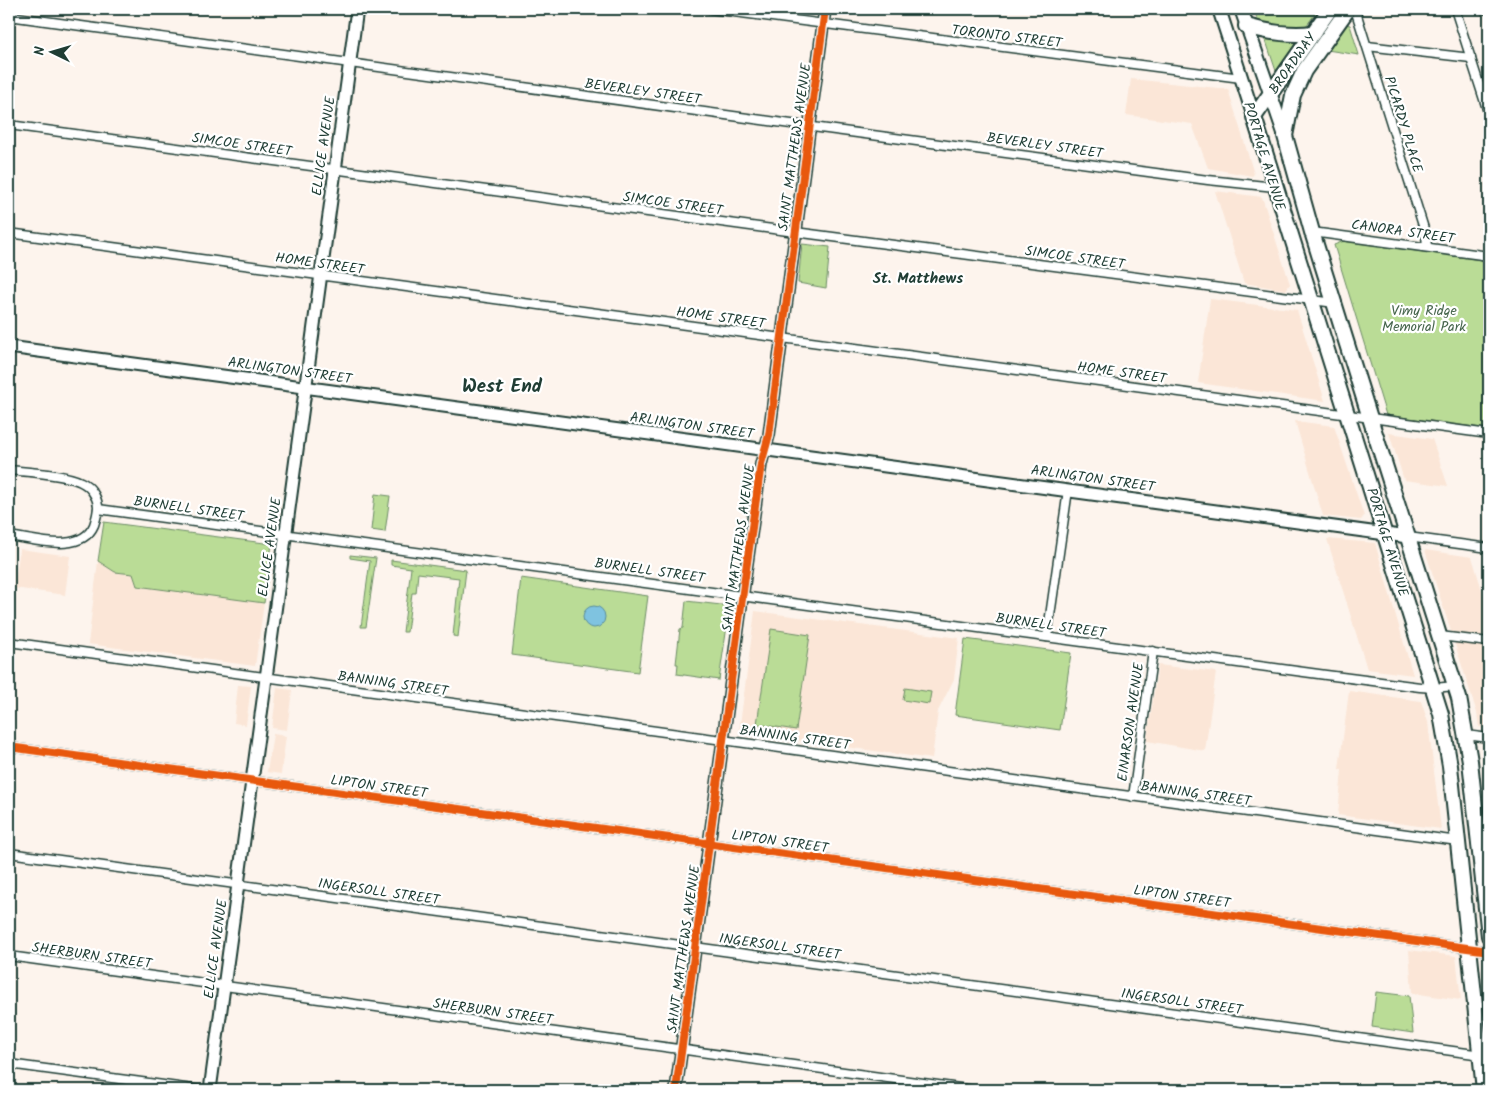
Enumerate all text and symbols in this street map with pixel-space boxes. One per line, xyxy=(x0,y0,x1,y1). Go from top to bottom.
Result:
street label: TORONTO STREET xyxy=(950,19,1065,55)
north arrow xyxy=(28,28,78,78)
street label: BROADWAY xyxy=(1264,28,1323,99)
text: N xyxy=(29,45,51,56)
street label: SAINT MATTHEWS AVENUE xyxy=(772,61,818,232)
street label: BEVERLEY STREET xyxy=(583,73,704,111)
street label: PICARDY PLACE xyxy=(1378,73,1428,176)
street label: ELLICE AVENUE xyxy=(306,94,342,197)
street label: PORTAGE AVENUE xyxy=(1237,99,1291,214)
street label: SIMCOE STREET xyxy=(191,127,295,163)
street label: BEVERLEY STREET xyxy=(985,127,1106,165)
street label: SIMCOE STREET xyxy=(622,186,726,222)
street label: CANORA STREET xyxy=(1350,214,1457,250)
street label: SIMCOE STREET xyxy=(1024,240,1128,276)
street label: HOME STREET xyxy=(274,247,367,281)
district label: St. Matthews xyxy=(873,267,963,291)
park label: Vimy Ridge Memorial Park xyxy=(1382,300,1466,338)
street label: HOME STREET xyxy=(675,301,768,335)
street label: ARLINGTON STREET xyxy=(227,351,355,391)
street label: HOME STREET xyxy=(1076,356,1169,390)
district label: West End xyxy=(462,372,543,402)
street label: ARLINGTON STREET xyxy=(629,406,757,446)
street label: ARLINGTON STREET xyxy=(1030,459,1158,499)
street label: SAINT MATTHEWS AVENUE xyxy=(716,462,762,633)
street label: PORTAGE AVENUE xyxy=(1360,485,1414,600)
street label: BURNELL STREET xyxy=(132,490,247,528)
street label: ELLICE AVENUE xyxy=(252,495,288,598)
street label: BURNELL STREET xyxy=(593,552,708,590)
street label: BURNELL STREET xyxy=(994,607,1109,645)
street label: EINARSON AVENUE xyxy=(1112,660,1150,783)
street label: BANNING STREET xyxy=(336,665,451,703)
street label: BANNING STREET xyxy=(738,719,853,757)
street label: LIPTON STREET xyxy=(329,769,430,805)
street label: BANNING STREET xyxy=(1139,775,1254,813)
street label: LIPTON STREET xyxy=(730,824,831,860)
street label: SAINT MATTHEWS AVENUE xyxy=(661,863,707,1034)
street label: INGERSOLL STREET xyxy=(317,873,443,912)
street label: LIPTON STREET xyxy=(1132,879,1233,915)
street label: ELLICE AVENUE xyxy=(198,897,234,1000)
street label: INGERSOLL STREET xyxy=(718,928,844,967)
street label: SHERBURN STREET xyxy=(31,937,155,975)
street label: INGERSOLL STREET xyxy=(1120,983,1246,1022)
street label: SHERBURN STREET xyxy=(432,993,556,1031)

